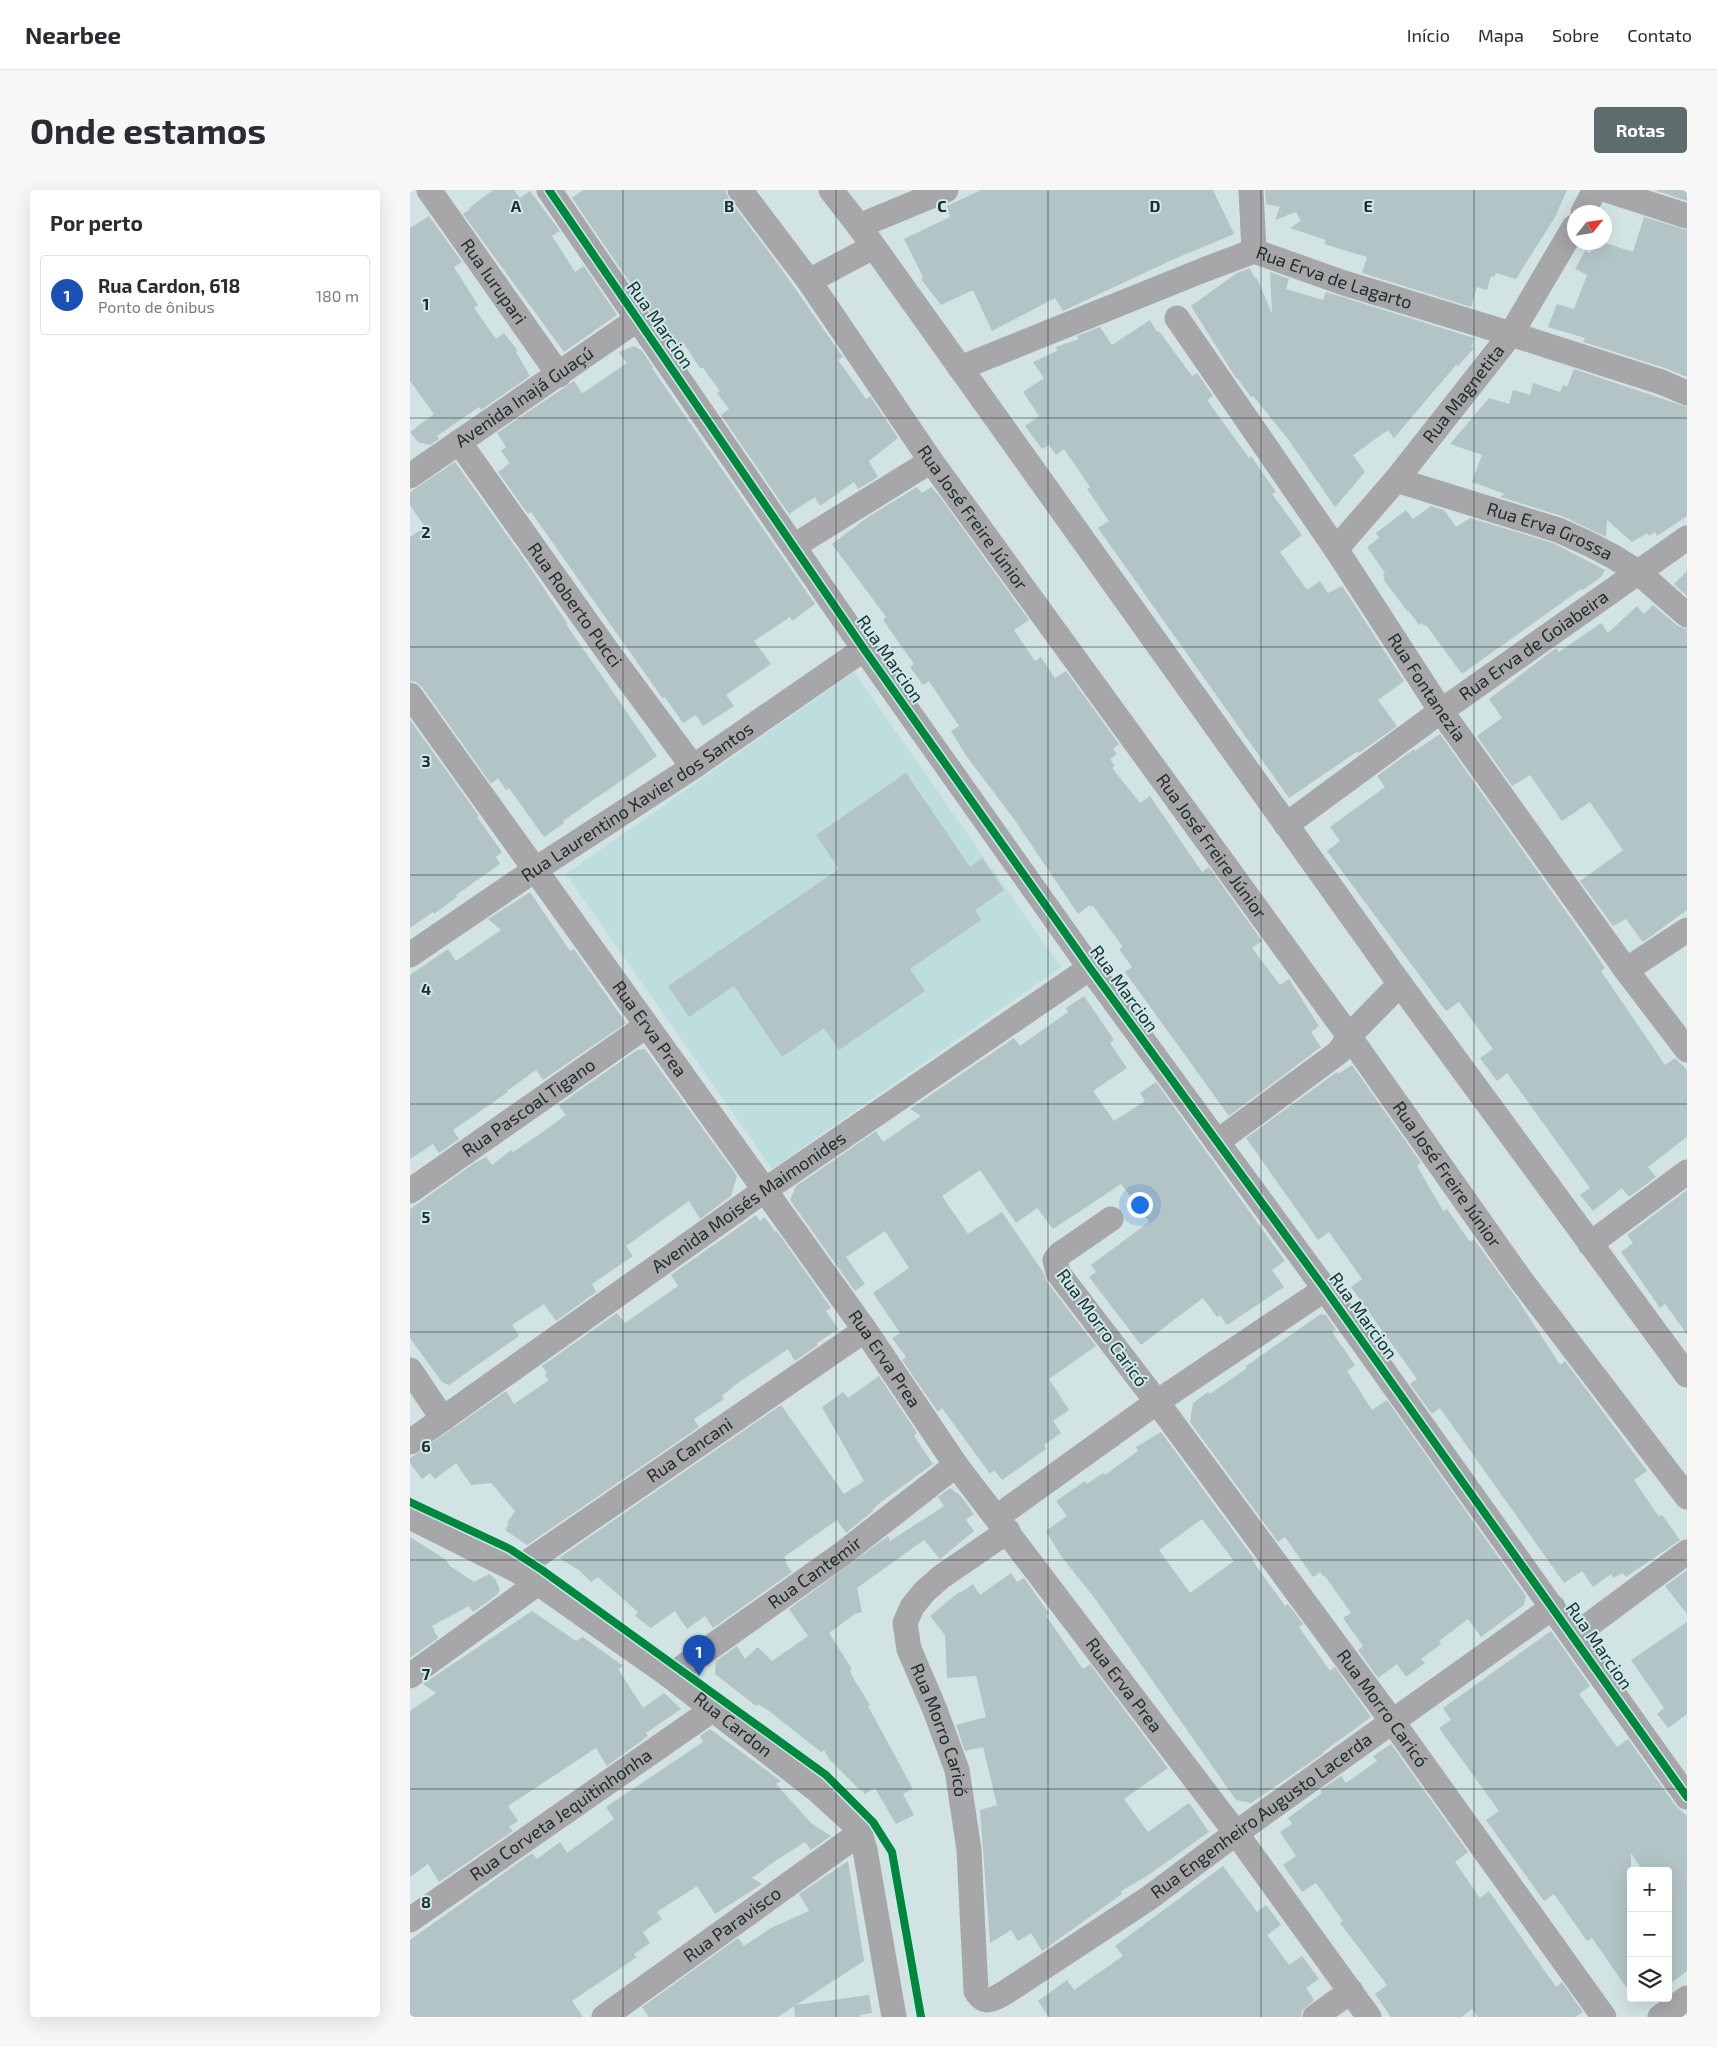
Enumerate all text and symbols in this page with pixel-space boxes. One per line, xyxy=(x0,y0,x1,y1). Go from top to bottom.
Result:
text: Nearbee xyxy=(25,20,121,49)
text: Início xyxy=(1407,24,1450,46)
text: Mapa xyxy=(1478,24,1524,46)
text: Sobre xyxy=(1552,24,1599,46)
text: Contato xyxy=(1627,24,1692,46)
button: Rotas xyxy=(1594,107,1687,153)
text: Onde estamos xyxy=(30,109,266,151)
text: A xyxy=(511,196,522,215)
text: B xyxy=(724,196,734,215)
text: C xyxy=(937,196,947,215)
text: D xyxy=(1150,196,1161,215)
text: E xyxy=(1363,196,1373,215)
north arrow xyxy=(1567,205,1612,250)
text: Por perto xyxy=(50,210,143,235)
street label: Rua Iurupari xyxy=(457,234,532,328)
street label: Rua Erva de Lagarto xyxy=(1253,241,1415,313)
text: Rua Cardon, 618 xyxy=(98,274,240,297)
street label: Rua Marcion xyxy=(623,276,699,372)
text: 1 xyxy=(64,286,70,305)
text: 180 m xyxy=(316,286,359,305)
text: 1 xyxy=(423,294,429,313)
text: Ponto de ônibus xyxy=(98,297,215,316)
street label: Rua Magnetita xyxy=(1417,340,1509,447)
street label: Avenida Inajá Guaçú xyxy=(450,341,597,452)
street label: Rua José Freire Júnior xyxy=(913,441,1033,594)
street label: Rua Erva Grossa xyxy=(1484,497,1617,564)
text: 2 xyxy=(421,522,431,541)
street label: Rua Roberto Pucci xyxy=(524,538,627,671)
street label: Rua Erva de Goiabeira xyxy=(1454,585,1612,705)
street label: Rua Marcion xyxy=(853,610,929,706)
street label: Rua Fontanezia xyxy=(1383,629,1471,746)
street label: Rua Laurentino Xavier dos Santos xyxy=(516,717,757,886)
text: 3 xyxy=(421,751,431,770)
street label: Rua José Freire Júnior xyxy=(1152,769,1272,922)
street label: Rua Marcion xyxy=(1086,941,1164,1036)
street label: Rua Erva Prea xyxy=(608,976,692,1081)
text: 4 xyxy=(421,979,431,998)
street label: Rua Pascoal Tigano xyxy=(457,1053,599,1161)
street label: Rua José Freire Júnior xyxy=(1388,1097,1507,1251)
street label: Avenida Moisés Maimonides xyxy=(647,1126,850,1277)
your location xyxy=(1127,1192,1153,1218)
text: 5 xyxy=(422,1207,431,1226)
street label: Rua Morro Caricó xyxy=(1053,1264,1153,1391)
street label: Rua Marcion xyxy=(1325,1268,1403,1363)
street label: Rua Erva Prea xyxy=(844,1305,926,1411)
street label: Rua Cancani xyxy=(642,1412,737,1487)
text: 6 xyxy=(421,1436,431,1455)
street label: Rua Cantemir xyxy=(763,1531,866,1613)
street label: Rua Marcion xyxy=(1562,1597,1638,1693)
street label: Rua Erva Prea xyxy=(1082,1633,1168,1737)
pin: 1 xyxy=(683,1635,715,1676)
street label: Rua Morro Caricó xyxy=(1333,1645,1433,1771)
street label: Rua Morro Caricó xyxy=(906,1660,973,1798)
text: 7 xyxy=(422,1664,431,1683)
street label: Rua Cardon xyxy=(690,1687,777,1761)
street label: Rua Engenheiro Augusto Lacerda xyxy=(1146,1728,1376,1903)
street label: Rua Corveta Jequitinhonha xyxy=(465,1743,656,1885)
map controls xyxy=(1627,1867,1672,2002)
button: + xyxy=(1627,1867,1672,1912)
street label: Rua Paravisco xyxy=(679,1882,785,1966)
text: 8 xyxy=(421,1892,431,1911)
button: − xyxy=(1627,1912,1672,1957)
button: layers xyxy=(1627,1957,1672,2002)

